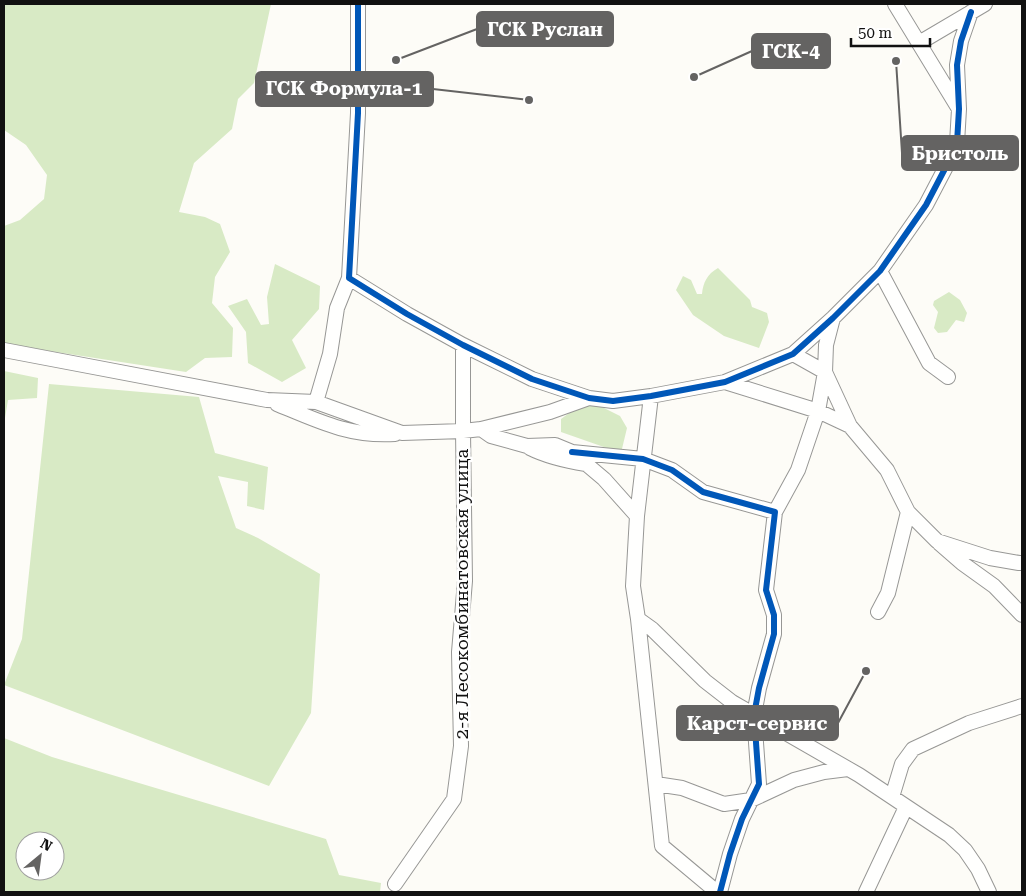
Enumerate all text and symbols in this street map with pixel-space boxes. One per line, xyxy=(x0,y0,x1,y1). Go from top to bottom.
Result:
callout: ГСК Руслан xyxy=(477,12,613,46)
scale bar xyxy=(851,15,930,47)
text: ГСК Руслан xyxy=(487,18,603,41)
text: 50 m xyxy=(858,24,893,42)
callout: ГСК-4 xyxy=(752,34,830,68)
text: ГСК-4 xyxy=(762,40,820,63)
callout: ГСК Формула-1 xyxy=(256,72,433,106)
text: ГСК Формула-1 xyxy=(266,77,423,100)
callout: Бристоль xyxy=(902,136,1018,170)
text: Бристоль xyxy=(912,142,1008,165)
street label: 2-я Лесокомбинатовская улица xyxy=(451,449,472,739)
callout: Карст-сервис xyxy=(677,706,838,740)
text: Карст-сервис xyxy=(687,712,827,735)
north arrow xyxy=(15,831,65,881)
text: N xyxy=(38,835,55,854)

